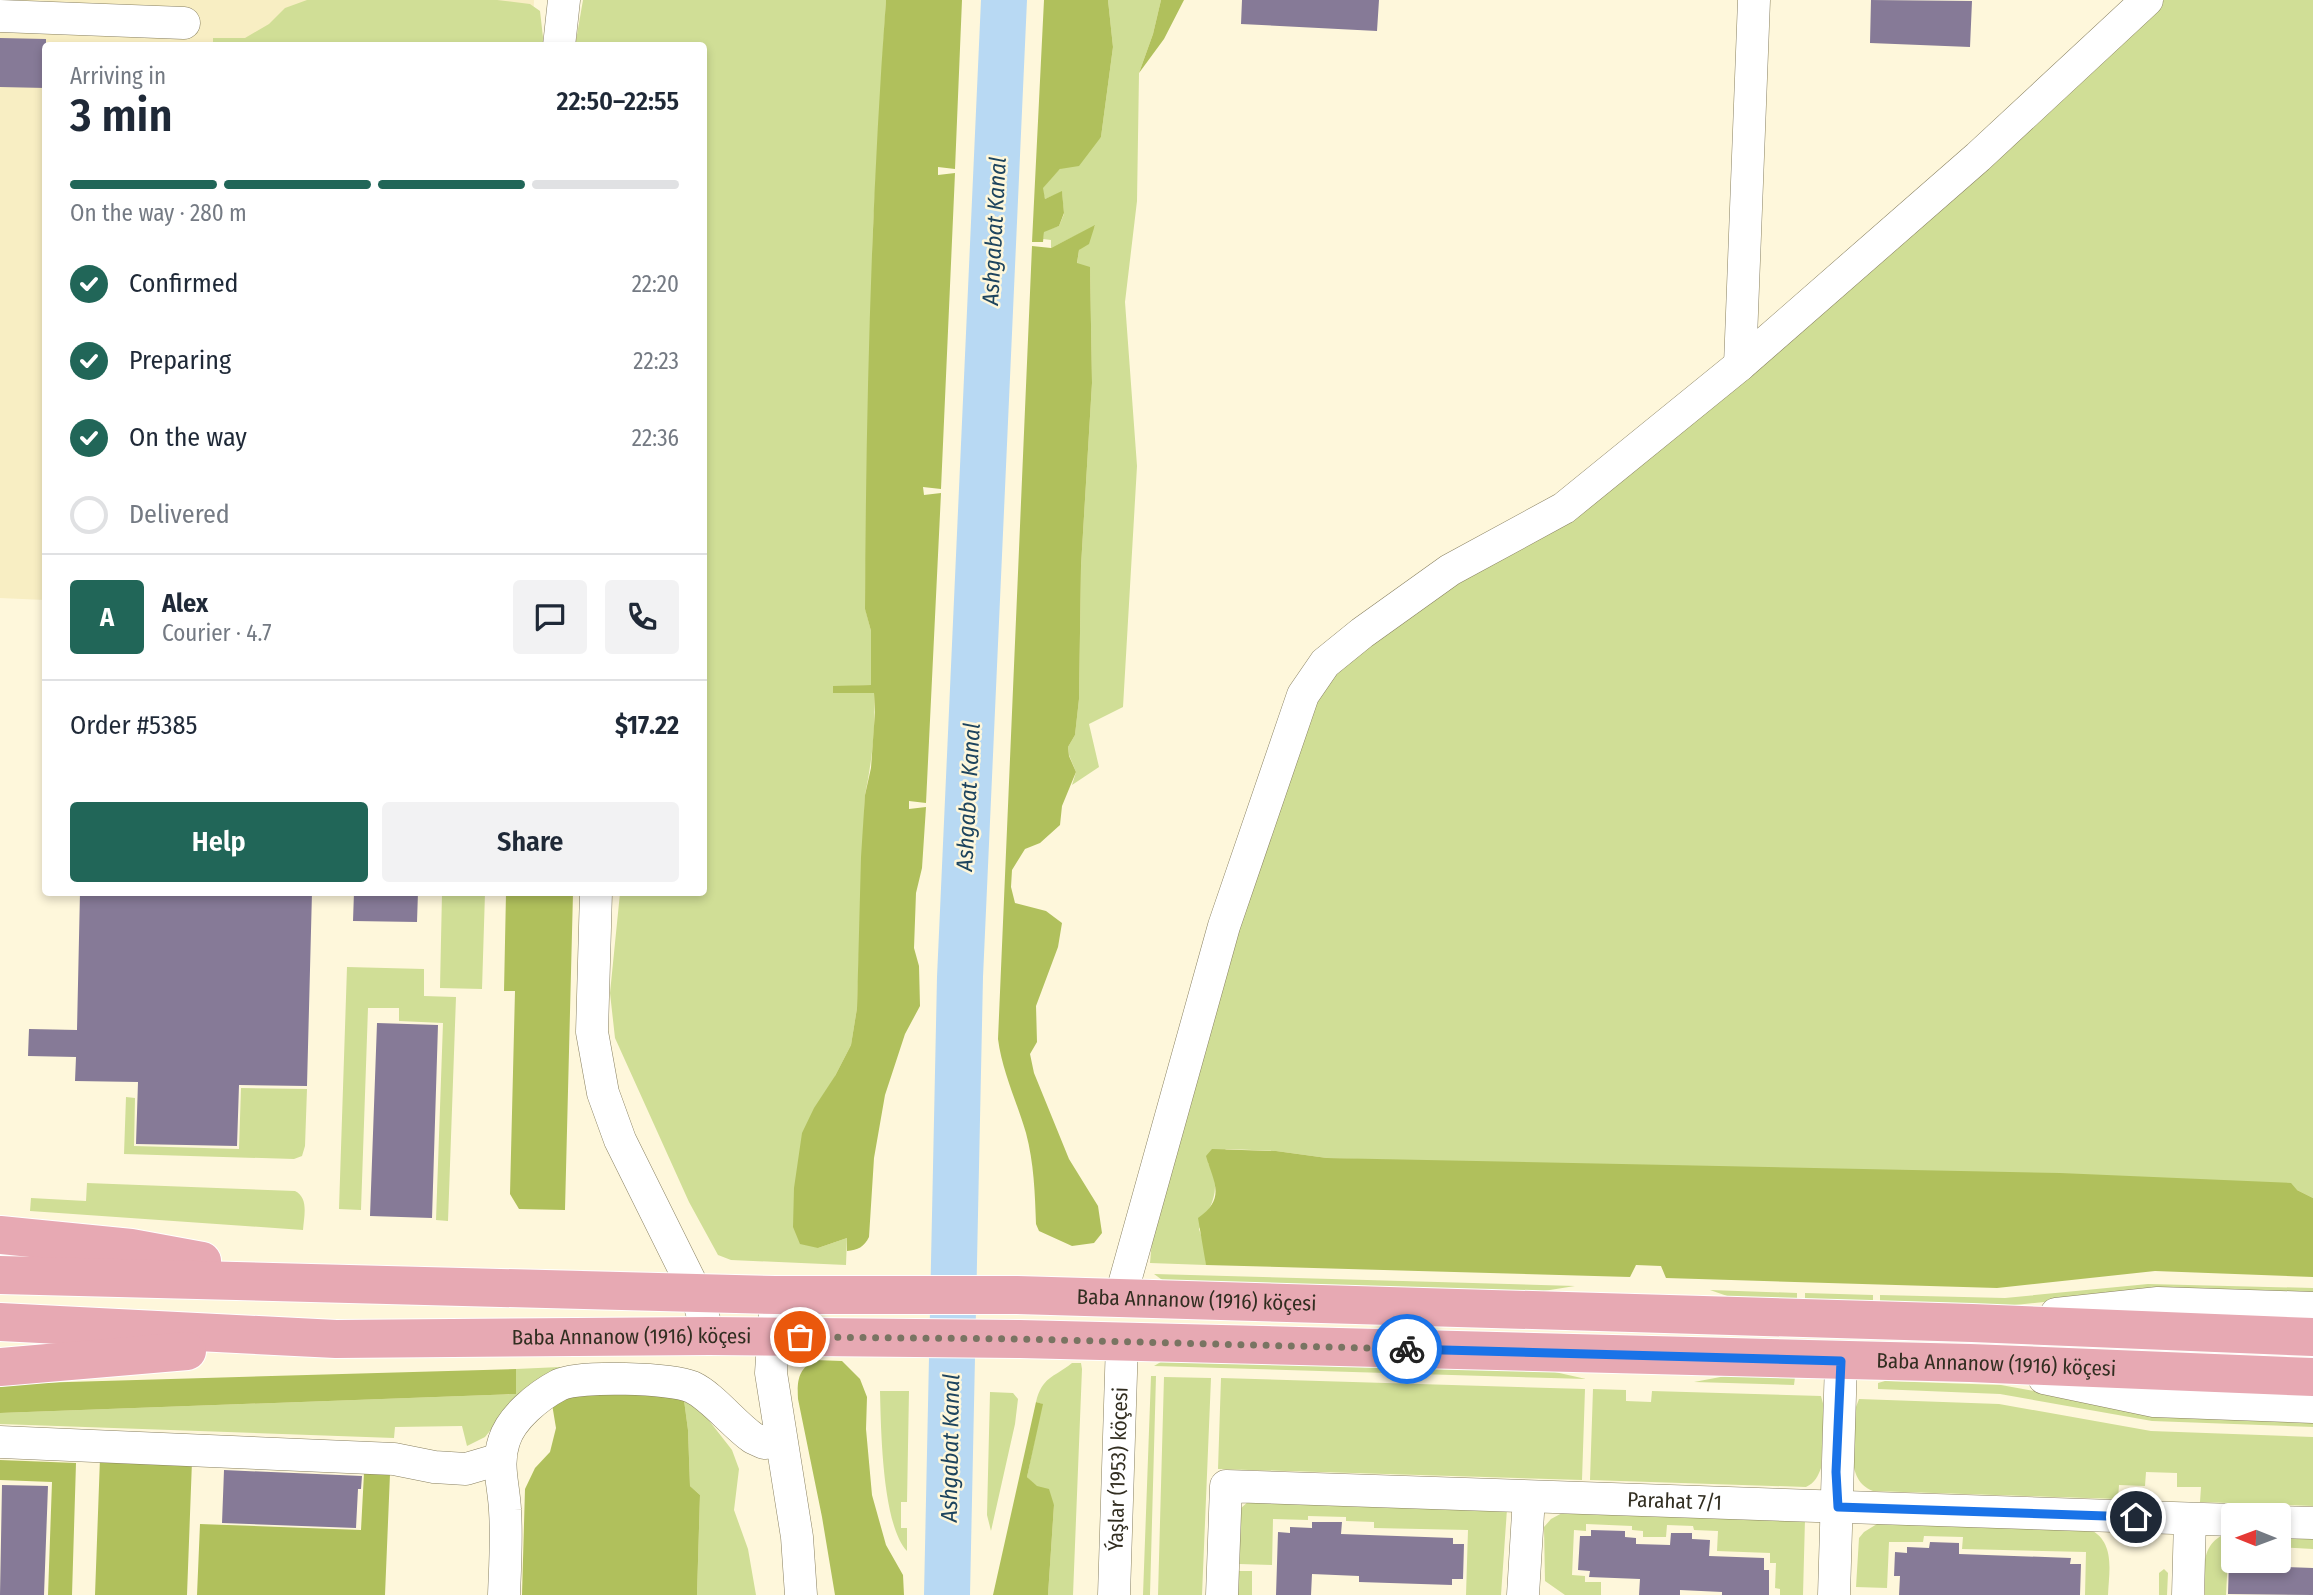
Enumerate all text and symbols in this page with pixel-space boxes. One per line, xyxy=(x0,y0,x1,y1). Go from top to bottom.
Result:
text: Arriving in xyxy=(70,62,166,90)
text: 22:50–22:55 xyxy=(557,86,679,117)
text: 3 min xyxy=(70,88,173,143)
water label: Ashgabat Kanal xyxy=(976,156,1012,307)
text: On the way · 280 m xyxy=(70,199,247,227)
icon: check xyxy=(70,265,108,303)
text: Confirmed xyxy=(129,268,239,299)
text: 22:20 xyxy=(632,270,679,298)
icon: check xyxy=(70,342,108,380)
text: Preparing xyxy=(129,345,231,376)
text: 22:23 xyxy=(633,347,679,375)
icon: check xyxy=(70,419,108,457)
text: On the way xyxy=(129,422,247,453)
text: 22:36 xyxy=(632,424,679,452)
text: Delivered xyxy=(129,499,230,530)
button: chat xyxy=(513,580,587,654)
button: phone xyxy=(605,580,679,654)
text: Alex xyxy=(162,588,208,619)
text: A xyxy=(100,602,114,633)
text: Courier · 4.7 xyxy=(162,619,272,647)
text: Order #5385 xyxy=(70,710,197,741)
text: $17.22 xyxy=(615,710,679,741)
water label: Ashgabat Kanal xyxy=(950,722,986,873)
button: Help xyxy=(70,802,368,882)
button: Share xyxy=(382,802,679,882)
street label: Baba Annanow (1916) köçesi xyxy=(1076,1284,1317,1317)
pin xyxy=(770,1307,830,1367)
courier xyxy=(1372,1314,1442,1384)
icon: bag xyxy=(781,1318,819,1356)
street label: Baba Annanow (1916) köçesi xyxy=(512,1323,752,1351)
icon: bike xyxy=(1388,1330,1426,1368)
street label: Baba Annanow (1916) köçesi xyxy=(1876,1348,2117,1382)
water label: Ashgabat Kanal xyxy=(935,1374,965,1523)
street label: Ýaşlar (1953) köçesi xyxy=(1102,1387,1134,1552)
street label: Parahat 7/1 xyxy=(1627,1487,1722,1516)
pin xyxy=(2106,1487,2166,1547)
icon: home xyxy=(2117,1498,2155,1536)
north arrow xyxy=(2221,1503,2291,1573)
map controls xyxy=(2221,1503,2291,1573)

